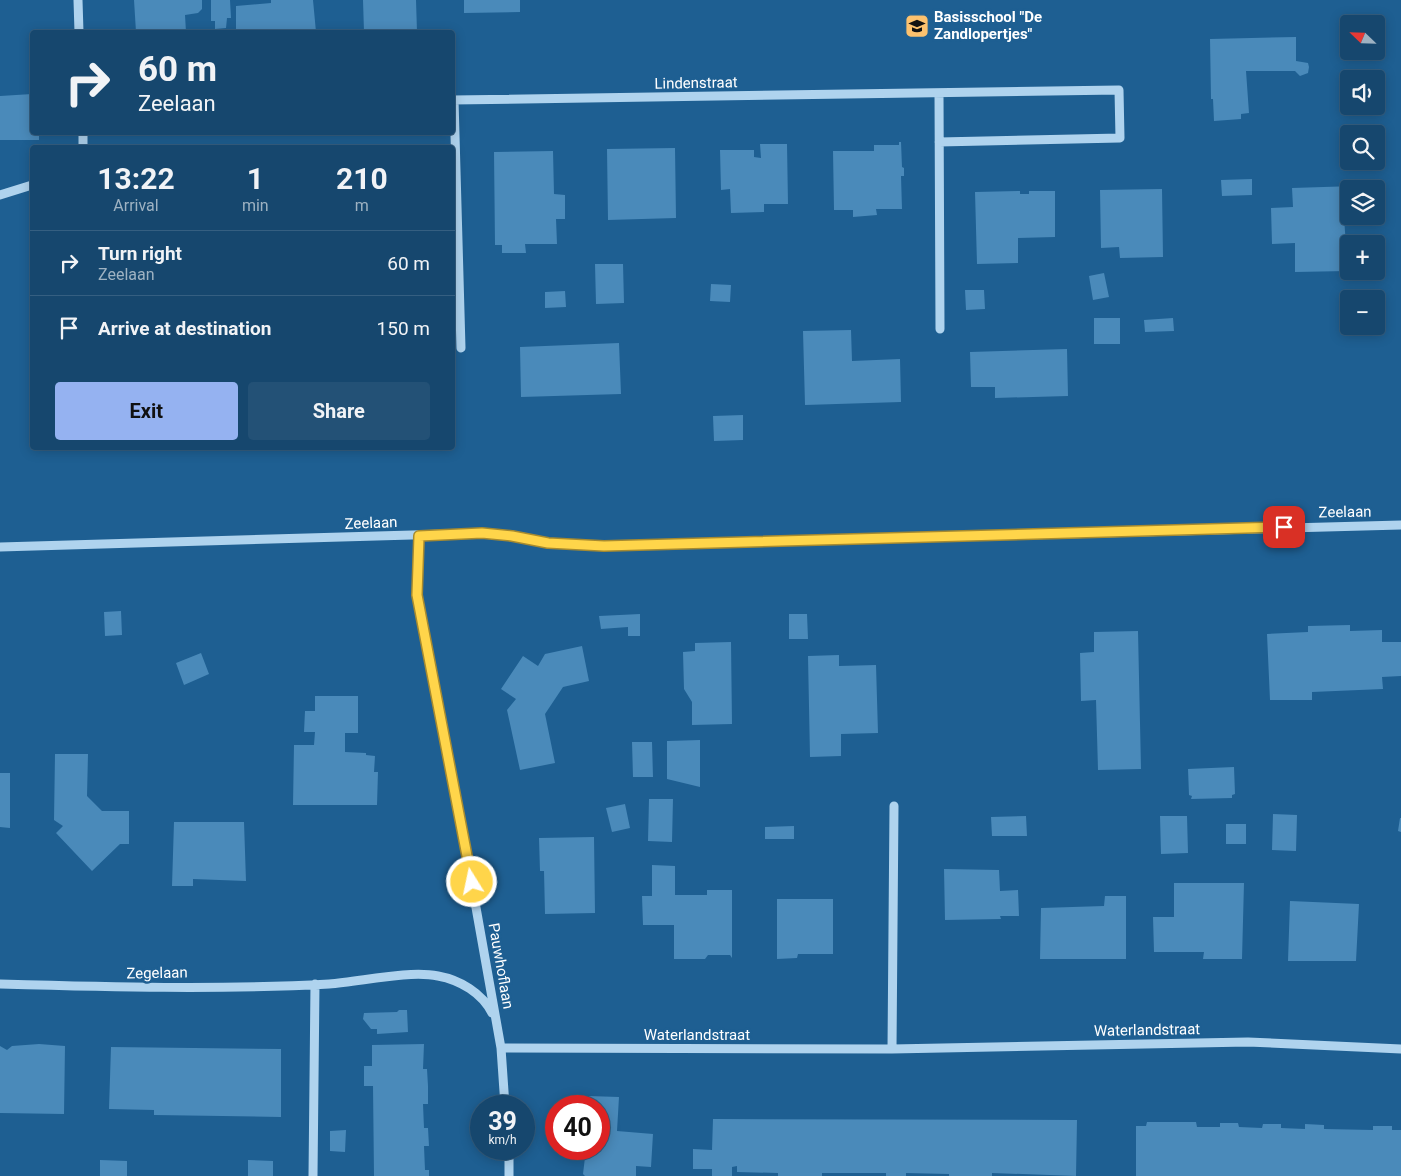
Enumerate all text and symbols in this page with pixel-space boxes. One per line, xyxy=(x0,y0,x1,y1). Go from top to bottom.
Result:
place label: Basisschool "De Zandlopertjes" xyxy=(934,8,1042,43)
school or university icon: Basisschool "De Zandlopertjes" xyxy=(904,13,930,39)
north arrow xyxy=(1340,15,1385,60)
map controls xyxy=(1340,15,1385,335)
text: 60 m xyxy=(138,49,217,90)
icon: right xyxy=(55,50,120,115)
button: sound xyxy=(1340,70,1385,115)
street label: Lindenstraat xyxy=(654,73,738,93)
text: Zeelaan xyxy=(138,91,216,116)
button: search xyxy=(1340,125,1385,170)
text: 13:22 xyxy=(97,161,175,196)
text: 1 xyxy=(247,161,264,196)
text: 210 xyxy=(336,161,388,196)
button: layers xyxy=(1340,180,1385,225)
text: Arrival xyxy=(113,196,159,215)
text: min xyxy=(242,196,269,215)
text: m xyxy=(355,196,369,215)
button: + xyxy=(1340,235,1385,280)
text: Turn right xyxy=(98,242,182,265)
icon: right xyxy=(55,249,83,277)
text: 60 m xyxy=(387,252,430,275)
text: Zeelaan xyxy=(98,265,155,284)
button: − xyxy=(1340,290,1385,335)
icon: arrive xyxy=(55,314,83,342)
text: Arrive at destination xyxy=(98,317,271,340)
text: 150 m xyxy=(377,317,430,340)
button: Exit xyxy=(55,382,238,440)
button: Share xyxy=(248,382,430,440)
street label: Zeelaan xyxy=(1318,503,1372,521)
pin xyxy=(1263,506,1305,548)
street label: Zeelaan xyxy=(344,513,398,533)
icon: arrive xyxy=(1270,513,1298,541)
position arrow xyxy=(445,855,497,907)
street label: Pauwhoflaan xyxy=(485,922,517,1010)
street label: Zegelaan xyxy=(126,963,188,983)
street label: Waterlandstraat xyxy=(1094,1020,1200,1040)
street label: Waterlandstraat xyxy=(644,1026,750,1044)
speed limit sign: 40 xyxy=(545,1095,610,1160)
text: 39 xyxy=(488,1107,517,1136)
text: km/h xyxy=(488,1133,517,1147)

